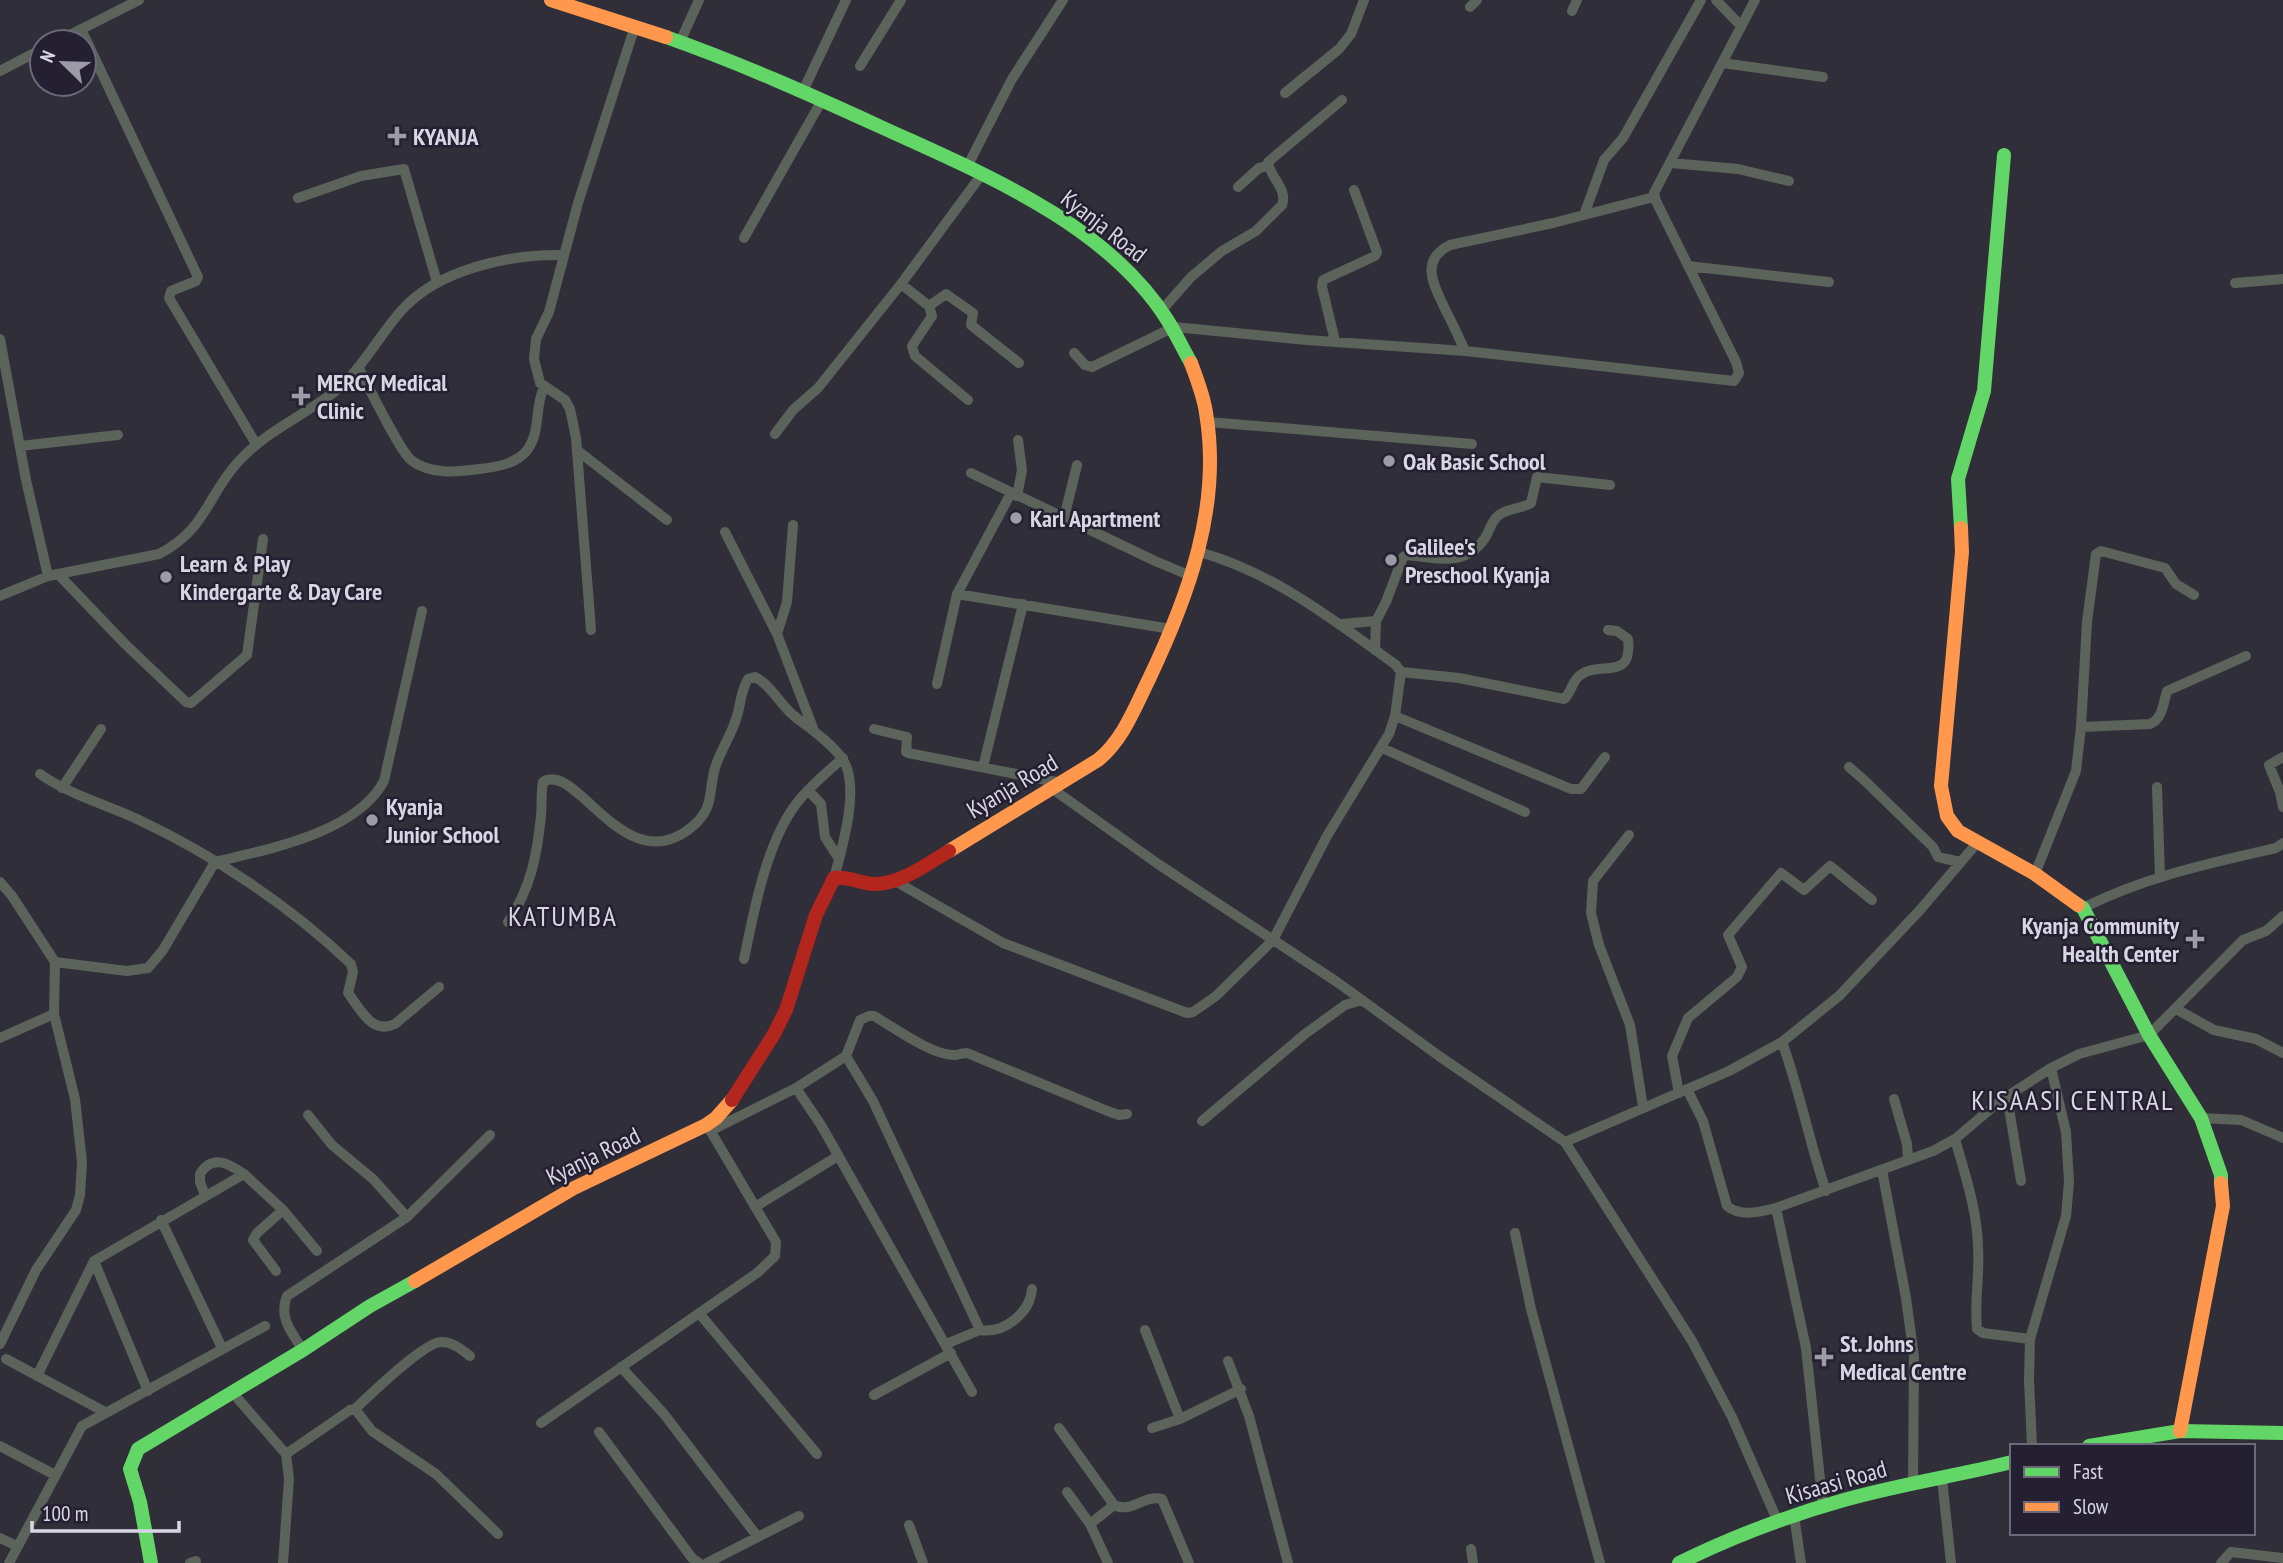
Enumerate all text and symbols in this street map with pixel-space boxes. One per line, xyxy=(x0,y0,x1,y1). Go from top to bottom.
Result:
north arrow xyxy=(28,28,98,98)
text: N xyxy=(34,47,60,66)
place label: KYANJA xyxy=(413,121,480,152)
marker: KYANJA xyxy=(387,126,407,146)
street label: Kyanja Road xyxy=(1055,183,1153,269)
place label: MERCY Medical Clinic xyxy=(317,367,447,426)
marker: MERCY Medical Clinic xyxy=(291,386,311,406)
place label: Oak Basic School xyxy=(1403,446,1546,477)
marker: Oak Basic School xyxy=(1381,453,1397,469)
place label: Karl Apartment xyxy=(1030,503,1160,534)
marker: Karl Apartment xyxy=(1008,510,1024,526)
place label: Galilee's Preschool Kyanja xyxy=(1405,531,1550,590)
place label: Learn & Play Kindergarte & Day Care xyxy=(180,548,382,607)
marker: Galilee's Preschool Kyanja xyxy=(1383,552,1399,568)
marker: Learn & Play Kindergarte & Day Care xyxy=(158,569,174,585)
street label: Kyanja Road xyxy=(961,747,1063,825)
place label: Kyanja Junior School xyxy=(385,791,500,850)
marker: Kyanja Junior School xyxy=(364,812,380,828)
district label: KATUMBA xyxy=(508,897,618,934)
place label: Kyanja Community Health Center xyxy=(2022,910,2180,969)
marker: Kyanja Community Health Center xyxy=(2185,929,2205,949)
district label: KISAASI CENTRAL xyxy=(1971,1081,2175,1118)
street label: Kyanja Road xyxy=(541,1120,645,1192)
place label: St. Johns Medical Centre xyxy=(1840,1328,1967,1387)
marker: St. Johns Medical Centre xyxy=(1814,1347,1834,1367)
legend xyxy=(2010,1444,2255,1535)
street label: Kisaasi Road xyxy=(1782,1453,1890,1511)
text: Fast xyxy=(2073,1458,2103,1485)
scale bar xyxy=(32,1490,178,1534)
text: Slow xyxy=(2073,1493,2109,1520)
text: 100 m xyxy=(42,1500,88,1527)

